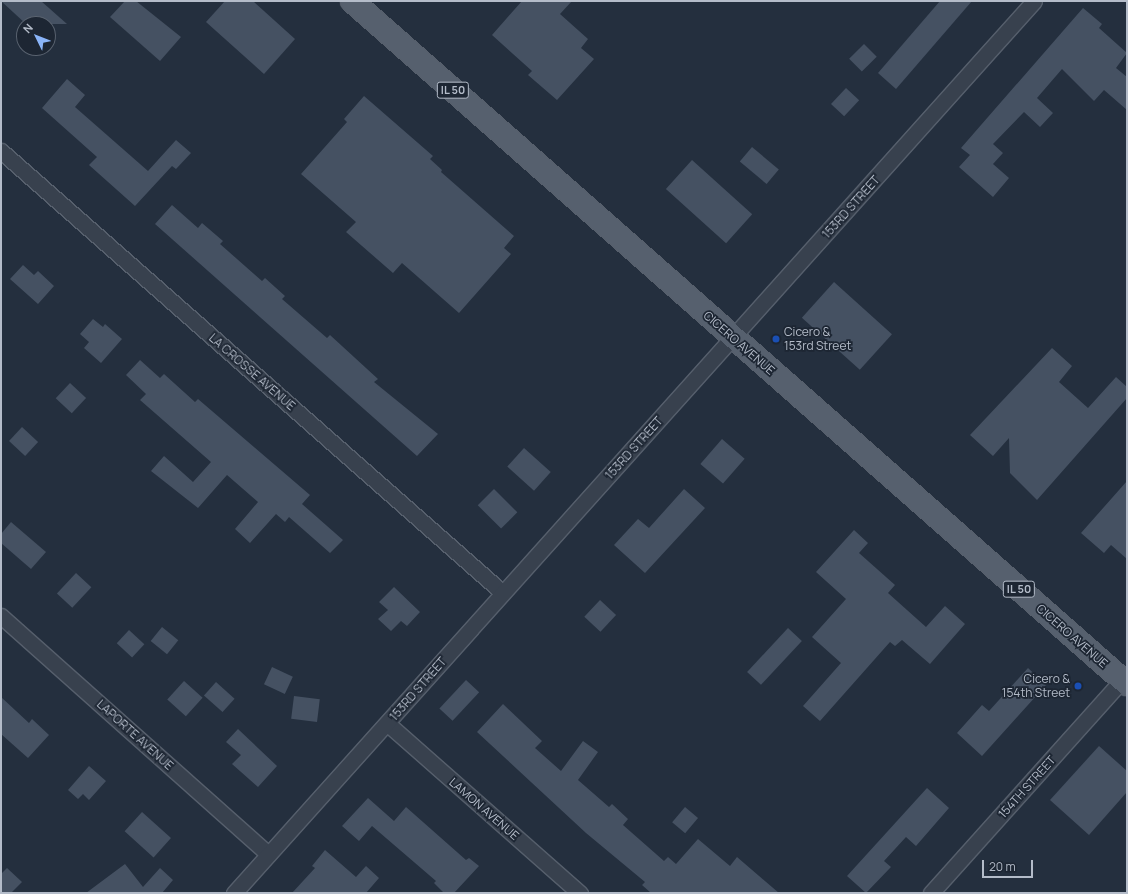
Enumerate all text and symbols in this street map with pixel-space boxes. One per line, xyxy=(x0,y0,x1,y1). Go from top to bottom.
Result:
north arrow xyxy=(16,16,56,56)
text: N xyxy=(19,20,36,36)
road number: IL 50 xyxy=(436,81,470,99)
street label: 153RD STREET xyxy=(819,173,883,241)
street label: CICERO AVENUE xyxy=(700,308,778,378)
place label: Cicero & 153rd Street xyxy=(784,325,851,353)
street label: LA CROSSE AVENUE xyxy=(206,331,298,413)
marker: Cicero & 153rd Street xyxy=(771,334,781,344)
street label: 153RD STREET xyxy=(602,414,666,482)
road number: IL 50 xyxy=(1002,580,1036,598)
street label: CICERO AVENUE xyxy=(1033,601,1111,671)
street label: 153RD STREET xyxy=(387,654,449,724)
place label: Cicero & 154th Street xyxy=(1002,672,1070,700)
marker: Cicero & 154th Street xyxy=(1073,681,1083,691)
street label: LAPORTE AVENUE xyxy=(94,697,176,773)
street label: 154TH STREET xyxy=(995,753,1059,821)
street label: LAMON AVENUE xyxy=(446,775,522,843)
scale bar xyxy=(984,852,1035,878)
text: 20 m xyxy=(989,858,1016,875)

